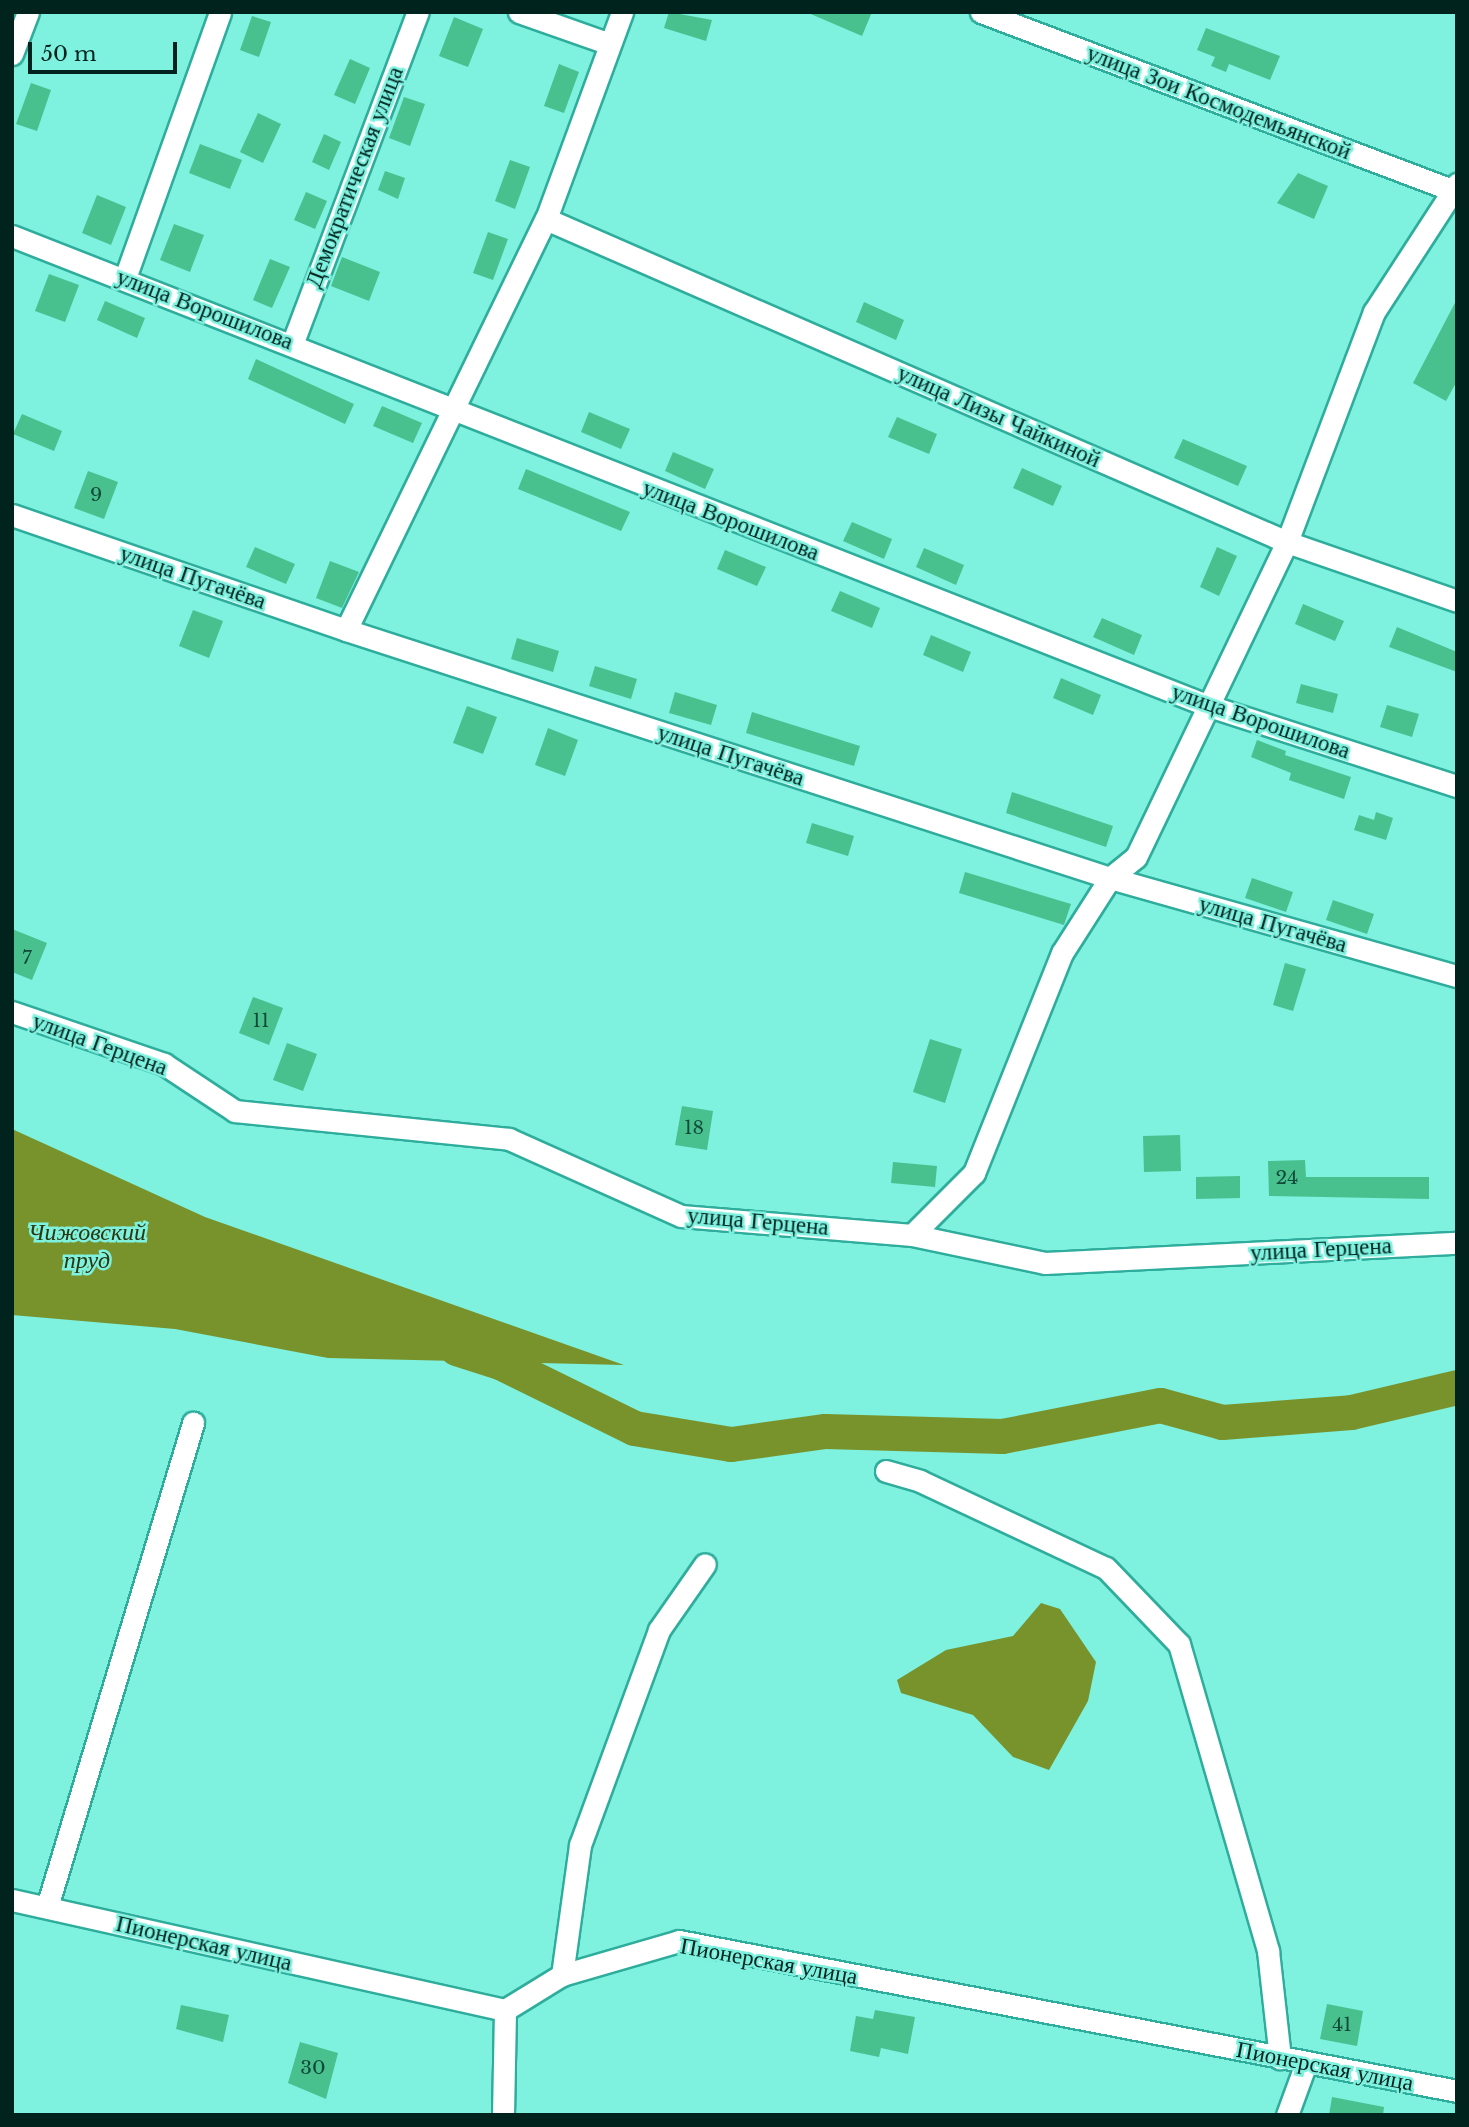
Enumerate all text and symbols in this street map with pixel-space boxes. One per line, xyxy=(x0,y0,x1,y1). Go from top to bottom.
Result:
scale bar xyxy=(32,28,180,72)
street label: улица Зои Космодемьянской xyxy=(1083,39,1355,165)
text: 50 m xyxy=(41,41,96,67)
street label: Демократическая улица xyxy=(299,63,409,291)
street label: улица Ворошилова xyxy=(113,263,297,355)
street label: улица Лизы Чайкиной xyxy=(893,359,1105,473)
street label: улица Ворошилова xyxy=(639,474,823,566)
house number: 9 xyxy=(90,484,102,506)
street label: улица Пугачёва xyxy=(116,539,270,615)
street label: улица Ворошилова xyxy=(1168,678,1354,764)
street label: улица Пугачёва xyxy=(654,718,808,792)
street label: улица Пугачёва xyxy=(1196,890,1350,958)
house number: 7 xyxy=(22,947,32,969)
street label: улица Герцена xyxy=(29,1007,171,1081)
house number: 11 xyxy=(253,1010,269,1032)
house number: 18 xyxy=(684,1117,704,1139)
house number: 24 xyxy=(1276,1167,1298,1189)
street label: улица Герцена xyxy=(686,1201,830,1241)
water label: Чижовский пруд xyxy=(28,1218,146,1274)
street label: улица Герцена xyxy=(1250,1232,1392,1266)
street label: Пионерская улица xyxy=(113,1909,295,1977)
street label: Пионерская улица xyxy=(678,1932,860,1990)
house number: 41 xyxy=(1332,2014,1352,2036)
street label: Пионерская улица xyxy=(1234,2035,1416,2097)
house number: 30 xyxy=(300,2057,326,2079)

